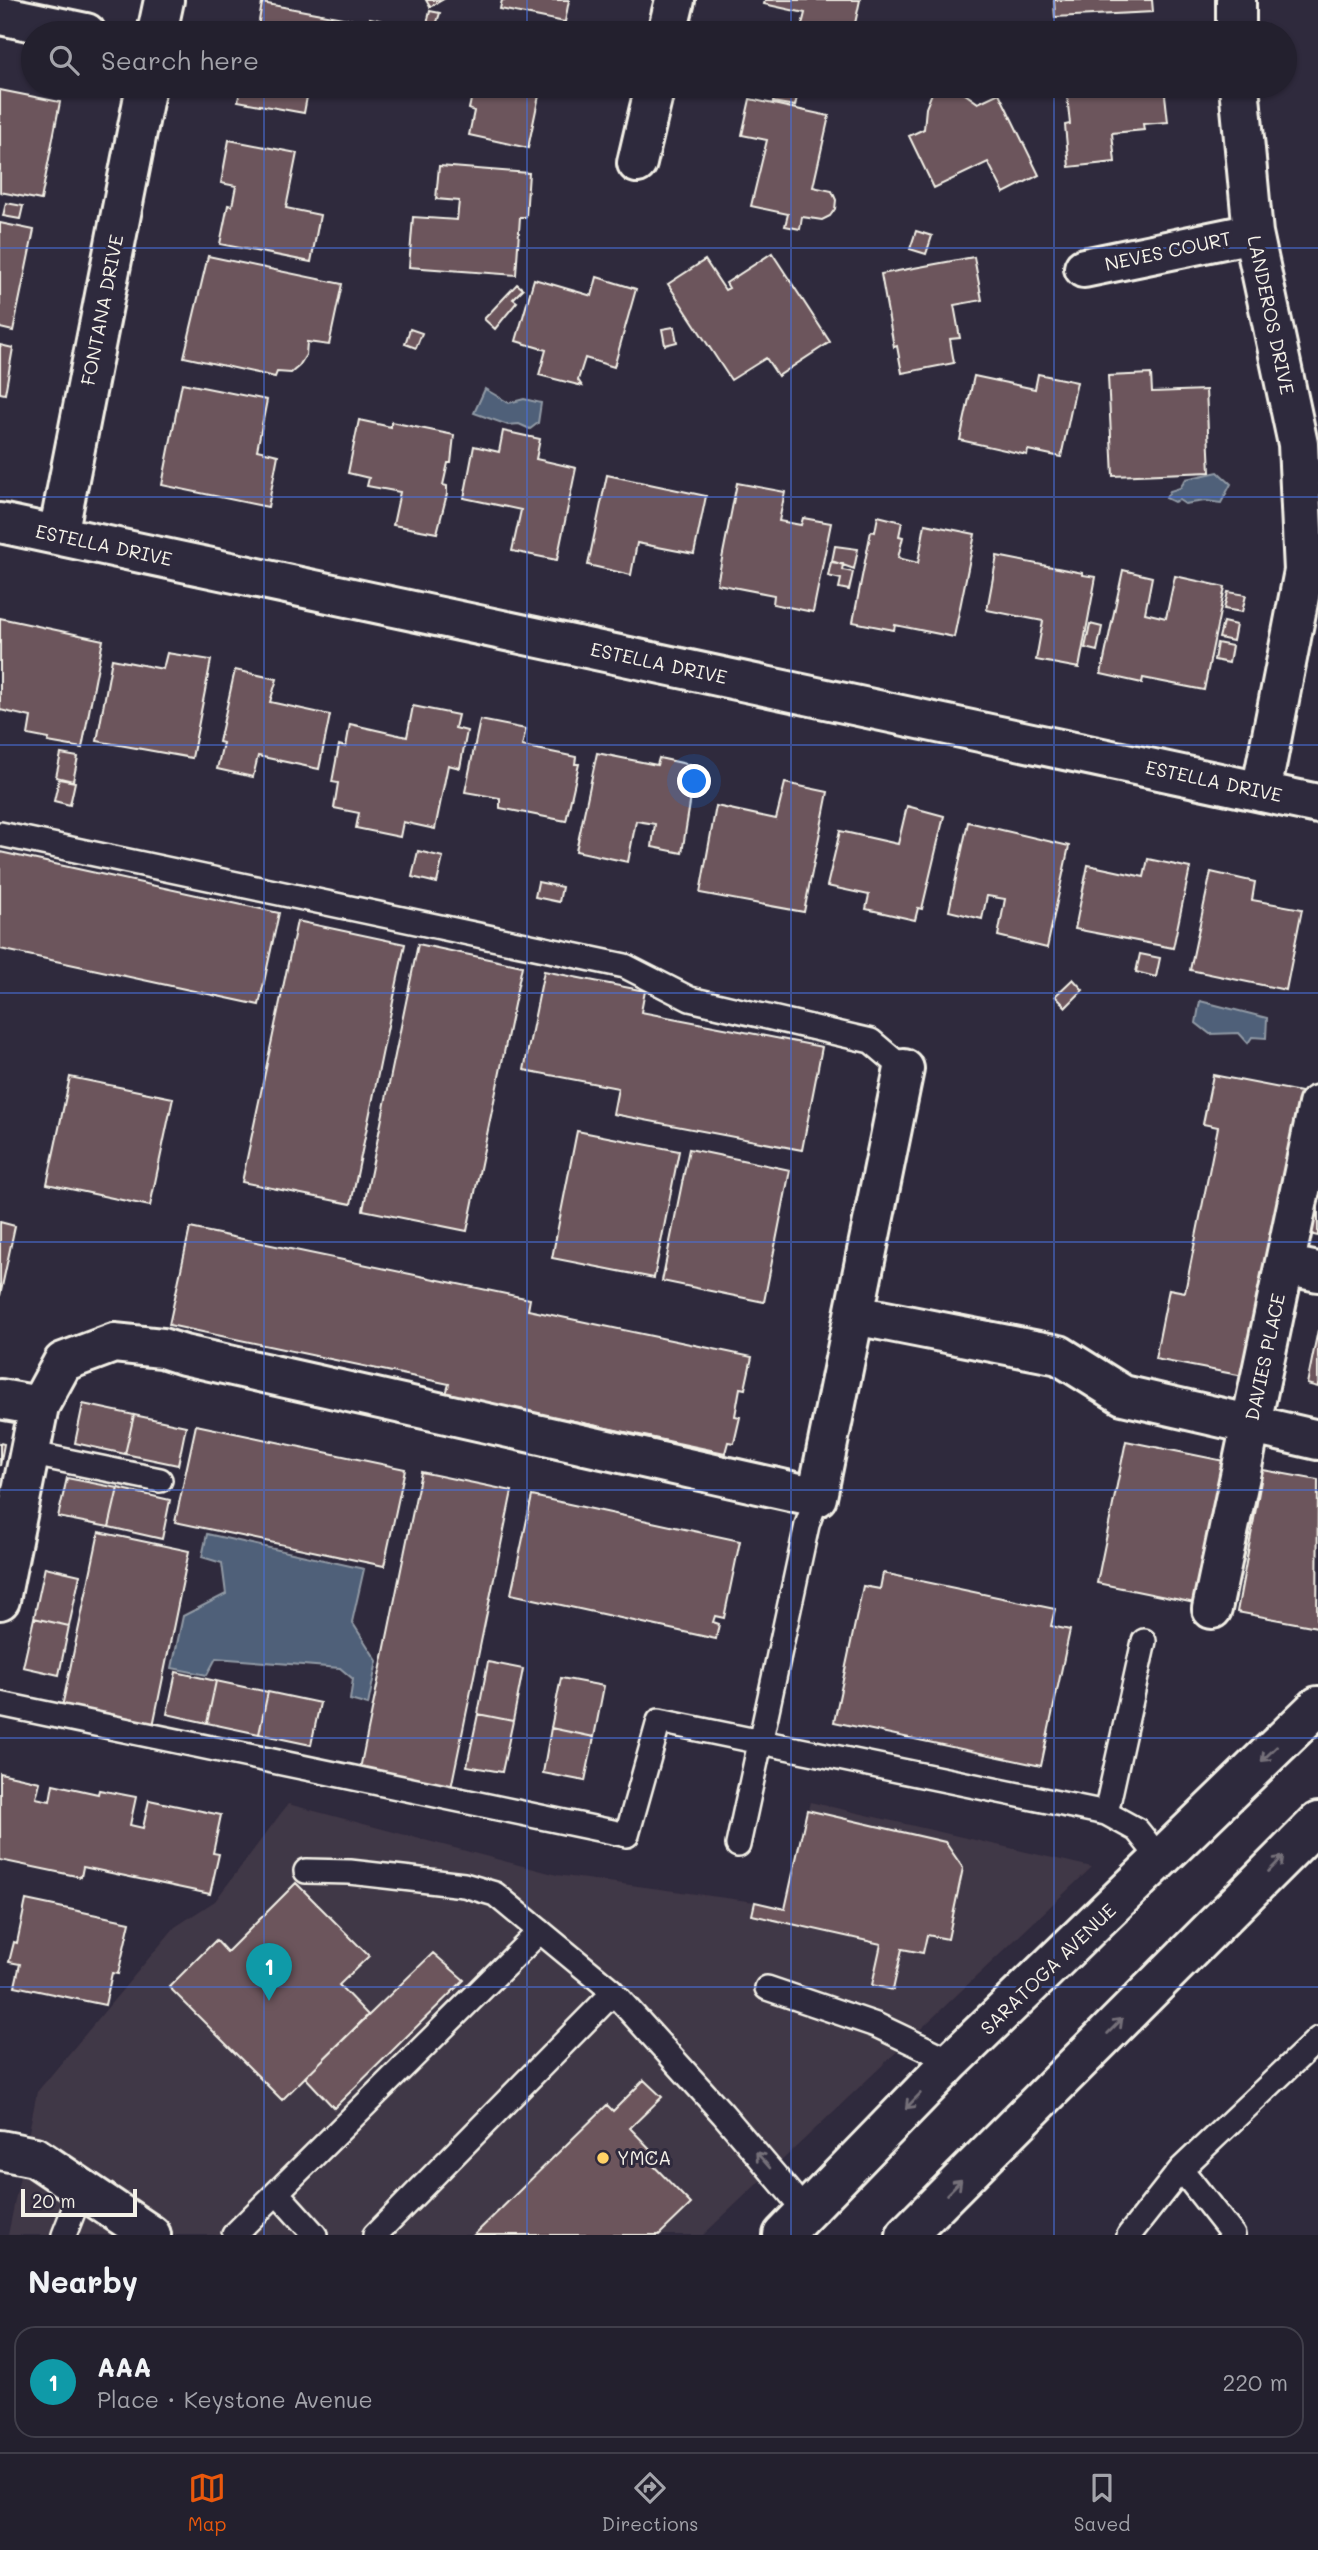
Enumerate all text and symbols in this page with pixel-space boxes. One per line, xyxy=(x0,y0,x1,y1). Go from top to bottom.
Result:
search box xyxy=(21,21,1297,98)
icon: search xyxy=(45,41,83,79)
text: Search here xyxy=(101,43,259,77)
street label: NEVES COURT xyxy=(1102,225,1234,276)
street label: FONTANA DRIVE xyxy=(75,232,128,388)
street label: LANDEROS DRIVE xyxy=(1242,233,1301,397)
street label: ESTELLA DRIVE xyxy=(34,518,175,571)
street label: ESTELLA DRIVE xyxy=(589,636,730,689)
street label: ESTELLA DRIVE xyxy=(1144,754,1285,807)
your location xyxy=(677,764,711,798)
street label: DAVIES PLACE xyxy=(1239,1291,1290,1423)
one-way arrow xyxy=(1261,1745,1278,1762)
one-way arrow xyxy=(1267,1856,1284,1873)
street label: SARATOGA AVENUE xyxy=(975,1897,1121,2040)
pin: 1 xyxy=(246,1943,292,2001)
one-way arrow xyxy=(1106,2017,1123,2034)
one-way arrow xyxy=(905,2092,922,2109)
place label: YMCA xyxy=(617,2145,671,2170)
marker: YMCA xyxy=(595,2150,611,2166)
one-way arrow xyxy=(755,2151,771,2169)
one-way arrow xyxy=(946,2178,963,2195)
scale bar xyxy=(21,2186,136,2218)
text: 20 m xyxy=(32,2188,76,2213)
text: Nearby xyxy=(28,2261,138,2301)
text: AAA xyxy=(97,2350,151,2384)
text: 1 xyxy=(48,2367,58,2397)
text: 220 m xyxy=(1222,2367,1288,2397)
text: Place · Keystone Avenue xyxy=(97,2384,373,2414)
tab: Map xyxy=(188,2469,226,2536)
tab: Directions xyxy=(602,2469,698,2536)
tab: Saved xyxy=(1074,2469,1130,2536)

